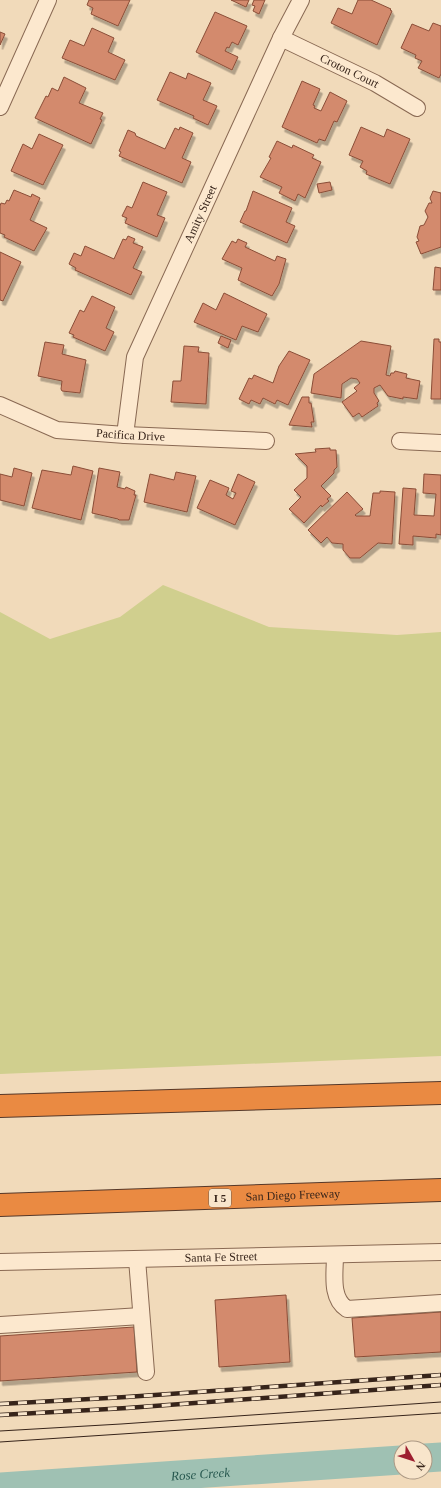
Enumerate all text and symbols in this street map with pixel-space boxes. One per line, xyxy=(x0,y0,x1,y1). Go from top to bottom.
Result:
street label: Croton Court xyxy=(318,51,382,91)
street label: Amity Street xyxy=(181,182,220,245)
street label: Pacifica Drive xyxy=(96,426,165,444)
street label: San Diego Freeway xyxy=(245,1186,340,1204)
road number: I 5 xyxy=(209,1189,231,1207)
street label: Santa Fe Street xyxy=(184,1249,258,1265)
north arrow xyxy=(393,1440,433,1480)
text: N xyxy=(414,1459,428,1473)
water label: Rose Creek xyxy=(170,1465,231,1484)

